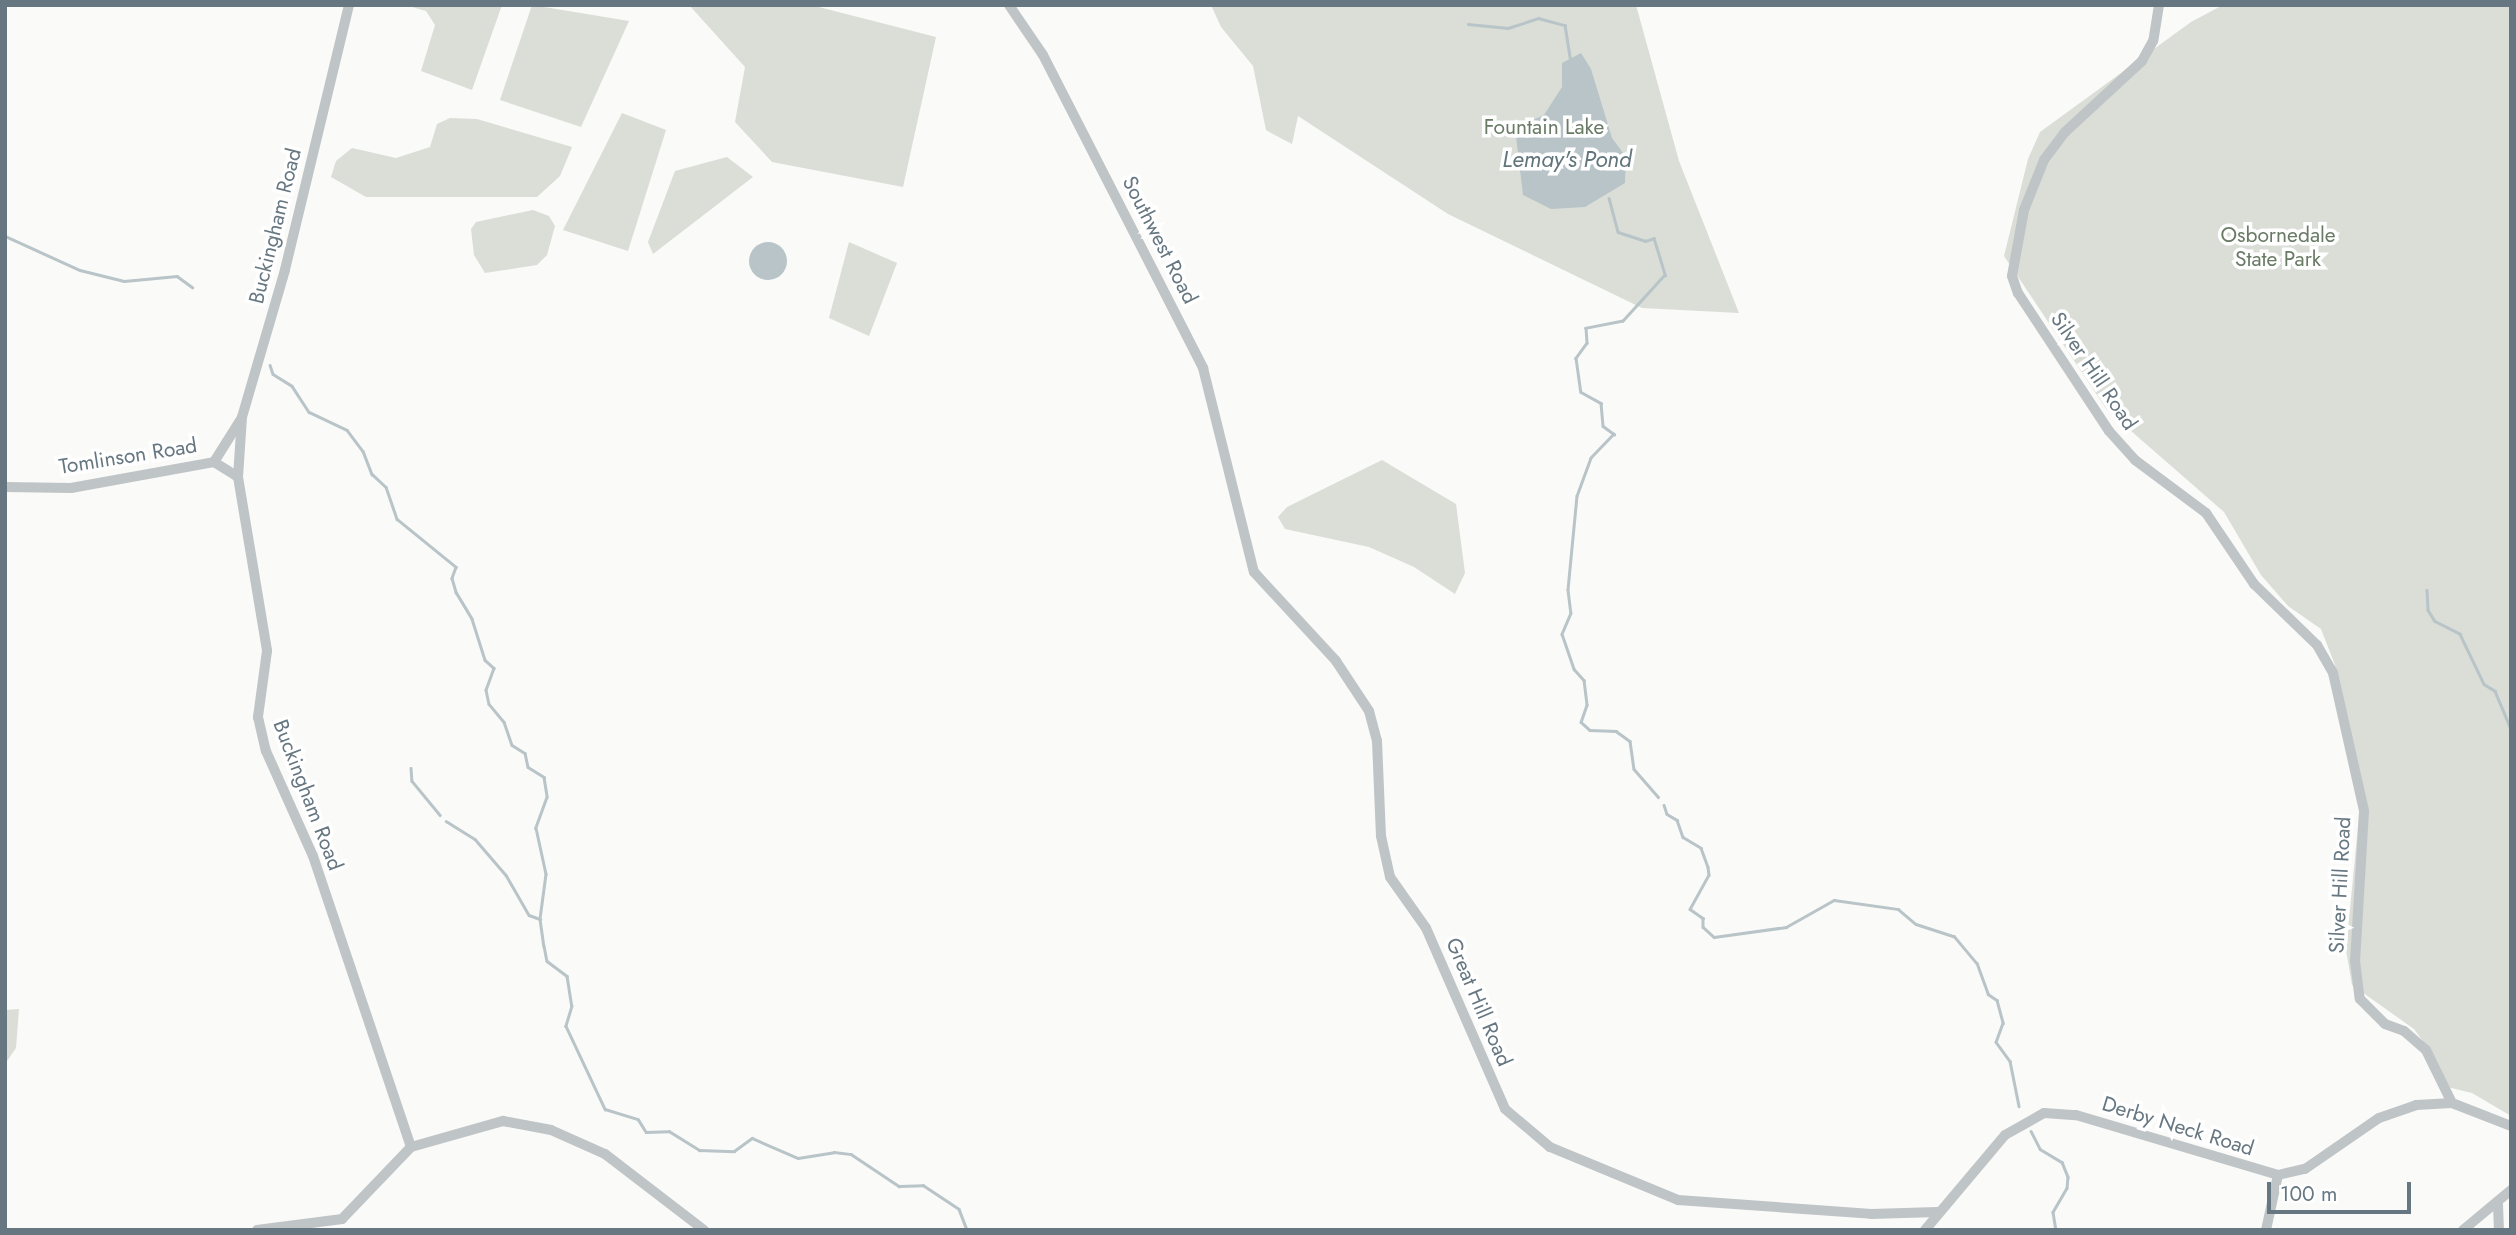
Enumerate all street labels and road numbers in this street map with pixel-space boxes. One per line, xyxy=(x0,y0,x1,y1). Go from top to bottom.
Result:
street label: Buckingham Road xyxy=(243,146,307,306)
street label: Southwest Road xyxy=(1117,172,1203,308)
street label: Silver Hill Road xyxy=(2045,307,2143,435)
street label: Tomlinson Road xyxy=(57,433,199,479)
street label: Buckingham Road xyxy=(268,716,348,874)
street label: Silver Hill Road xyxy=(2324,816,2356,954)
street label: Great Hill Road xyxy=(1441,934,1517,1070)
street label: Derby Neck Road xyxy=(2099,1091,2257,1161)

